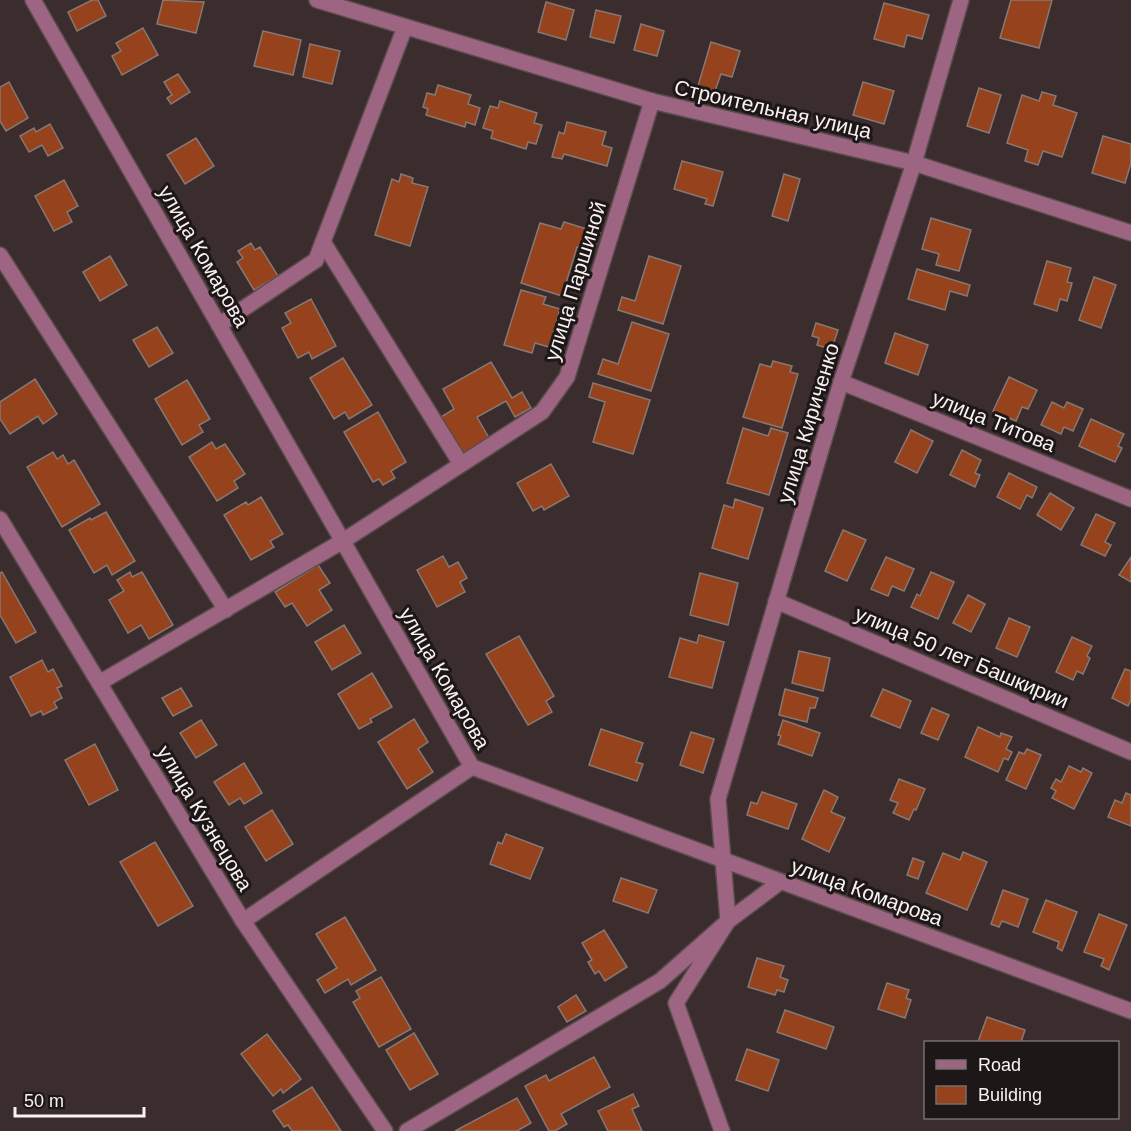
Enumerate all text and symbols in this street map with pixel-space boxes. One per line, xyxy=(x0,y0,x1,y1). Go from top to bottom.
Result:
street label: Строительная улица xyxy=(672,75,874,143)
street label: улица Комарова xyxy=(154,181,254,331)
street label: улица Паршиной xyxy=(540,198,610,364)
street label: улица Кириченко xyxy=(773,340,843,506)
street label: улица Титова xyxy=(929,386,1059,456)
street label: улица 50 лет Башкирии xyxy=(852,602,1072,712)
street label: улица Комарова xyxy=(395,603,495,753)
street label: улица Кузнецова xyxy=(153,741,258,895)
street label: улица Комарова xyxy=(788,854,946,930)
legend xyxy=(924,1041,1119,1119)
text: Road xyxy=(978,1055,1021,1075)
scale bar xyxy=(15,1080,144,1118)
text: Building xyxy=(978,1085,1042,1105)
text: 50 m xyxy=(24,1091,64,1111)

